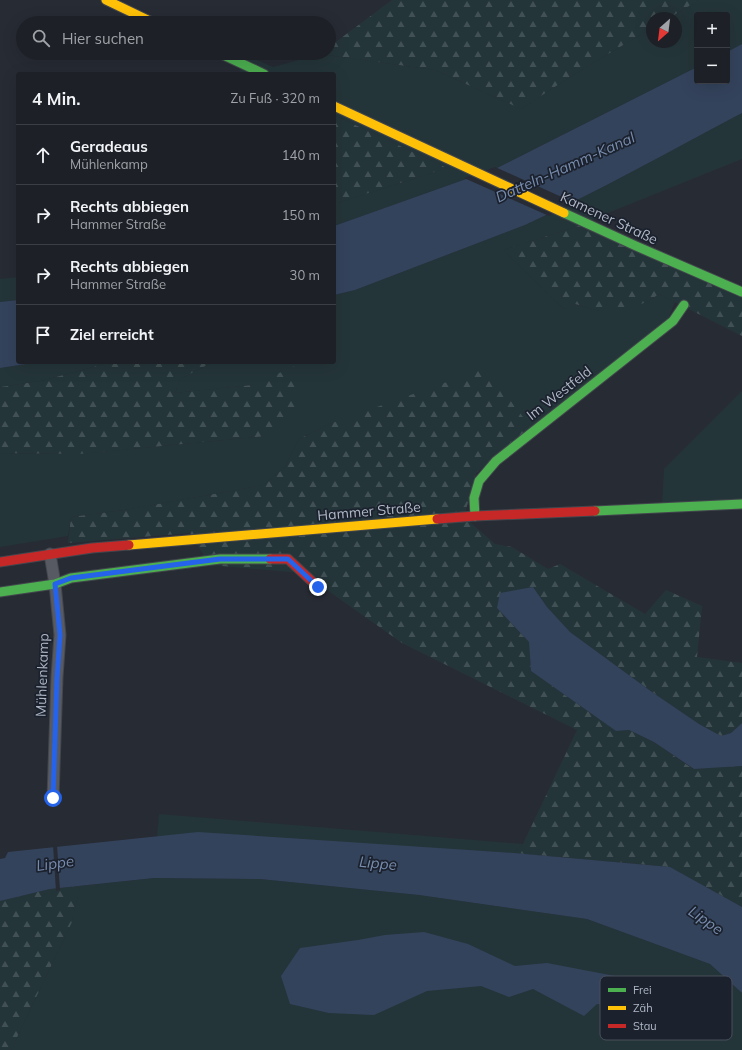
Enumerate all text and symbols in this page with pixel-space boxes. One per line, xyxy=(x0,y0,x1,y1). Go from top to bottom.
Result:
north arrow xyxy=(646,12,682,48)
map controls xyxy=(694,12,730,84)
button: + xyxy=(694,12,730,48)
search box xyxy=(16,16,336,60)
icon: search xyxy=(30,27,52,49)
text: Hier suchen xyxy=(62,29,144,48)
button: − xyxy=(694,48,730,84)
text: 4 Min. xyxy=(32,88,81,109)
text: Zu Fuß · 320 m xyxy=(231,90,320,106)
water label: Datteln-Hamm-Kanal xyxy=(492,128,638,206)
text: Geradeaus xyxy=(70,137,148,156)
icon: ahead xyxy=(32,144,54,166)
text: 140 m xyxy=(282,147,320,163)
text: Mühlenkamp xyxy=(70,156,148,172)
street label: Kamener Straße xyxy=(558,188,660,248)
text: Rechts abbiegen xyxy=(70,197,189,216)
icon: right xyxy=(32,204,54,226)
text: 150 m xyxy=(282,207,320,223)
text: Hammer Straße xyxy=(70,216,166,232)
text: Rechts abbiegen xyxy=(70,257,189,276)
icon: right xyxy=(32,264,54,286)
text: 30 m xyxy=(290,267,320,283)
text: Hammer Straße xyxy=(70,276,166,292)
icon: arrive xyxy=(32,324,54,346)
text: Ziel erreicht xyxy=(70,325,154,344)
street label: Im Westfeld xyxy=(523,362,595,424)
street label: Hammer Straße xyxy=(317,498,421,524)
route end xyxy=(309,578,327,596)
street label: Mühlenkamp xyxy=(32,633,52,717)
route start xyxy=(44,789,62,807)
water label: Lippe xyxy=(35,851,75,875)
water label: Lippe xyxy=(358,852,398,874)
water label: Lippe xyxy=(685,901,727,939)
legend xyxy=(600,976,732,1040)
text: Frei xyxy=(633,983,652,997)
text: Zäh xyxy=(633,1001,653,1015)
text: Stau xyxy=(633,1019,657,1033)

